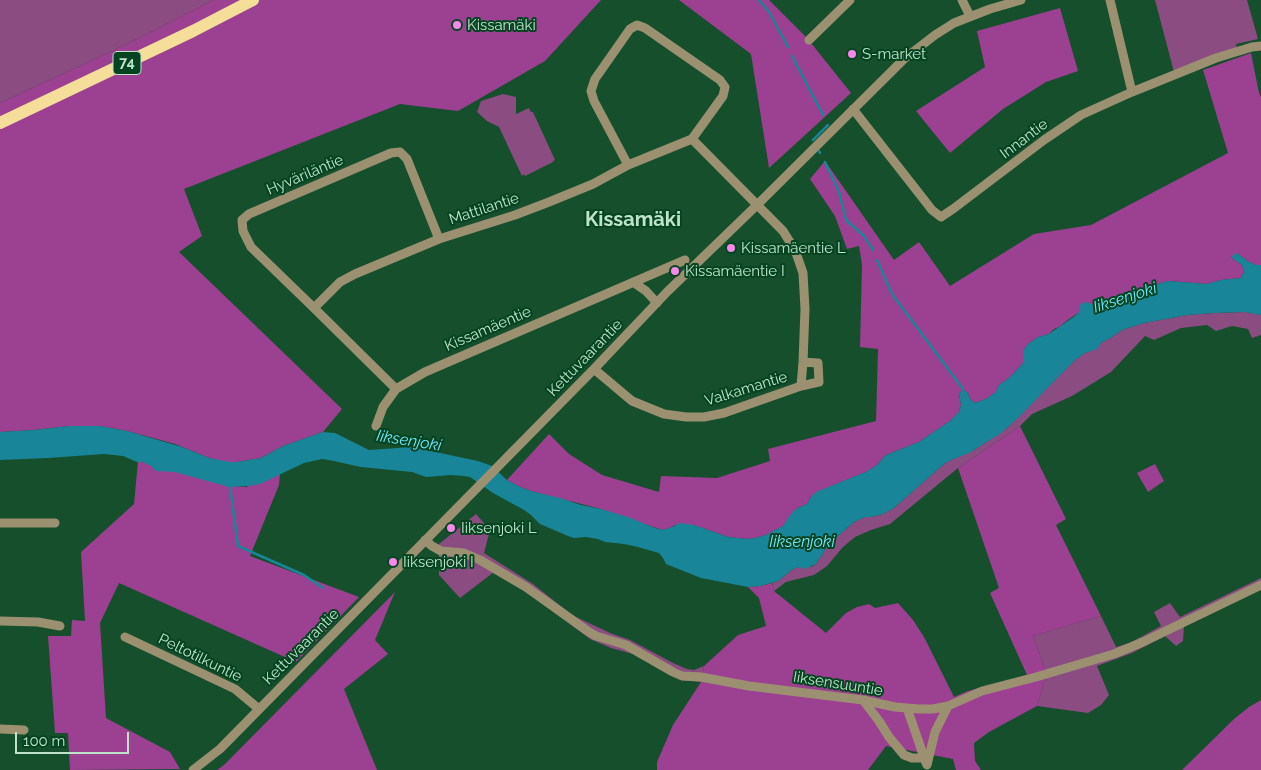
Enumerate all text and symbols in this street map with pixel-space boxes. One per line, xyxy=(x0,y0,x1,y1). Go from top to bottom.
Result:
place label: Kissamäki xyxy=(467,16,536,34)
marker: Kissamäki xyxy=(451,19,463,31)
place label: S-market xyxy=(862,45,926,63)
marker: S-market xyxy=(846,48,858,60)
road number: 74 xyxy=(113,52,141,74)
street label: Innantie xyxy=(997,115,1051,163)
street label: Hyväriläntie xyxy=(264,151,346,199)
street label: Mattilantie xyxy=(447,189,521,229)
district label: Kissamäki xyxy=(585,208,681,232)
place label: Kissamäentie L xyxy=(741,239,846,257)
marker: Kissamäentie L xyxy=(725,242,737,254)
place label: Kissamäentie I xyxy=(685,262,785,280)
marker: Kissamäentie I xyxy=(669,265,681,277)
water label: Iiksenjoki xyxy=(1091,279,1159,317)
street label: Kissamäentie xyxy=(442,303,534,355)
street label: Kettuvaarantie xyxy=(544,316,626,400)
street label: Valkamantie xyxy=(702,368,790,410)
water label: Iiksenjoki xyxy=(375,426,443,456)
place label: Iiksenjoki L xyxy=(461,519,537,537)
marker: Iiksenjoki L xyxy=(445,522,457,534)
water label: Iiksenjoki xyxy=(769,532,835,552)
place label: Iiksenjoki I xyxy=(403,553,474,571)
marker: Iiksenjoki I xyxy=(387,556,399,568)
street label: Kettuvaarantie xyxy=(259,605,343,689)
street label: Peltotilkuntie xyxy=(155,630,245,686)
street label: Iiksensuuntie xyxy=(792,668,884,700)
scale bar xyxy=(18,722,131,754)
text: 100 m xyxy=(23,732,65,750)

